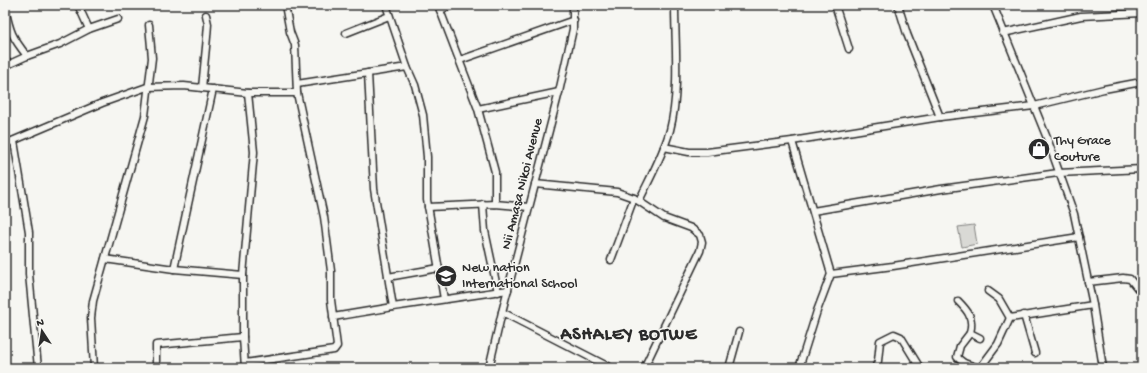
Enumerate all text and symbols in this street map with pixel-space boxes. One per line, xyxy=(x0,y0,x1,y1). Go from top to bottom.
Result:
street label: Nii Amasa Nikoi Avenue xyxy=(498,116,548,251)
place label: Thy Grace Couture xyxy=(1053,133,1111,166)
shop icon: Thy Grace Couture xyxy=(1026,136,1052,162)
place label: New nation International School xyxy=(462,260,578,293)
school or university icon: New nation International School xyxy=(433,263,459,289)
north arrow xyxy=(22,311,62,351)
text: N xyxy=(36,317,45,330)
district label: ASHALEY BOTWE xyxy=(560,325,698,346)

